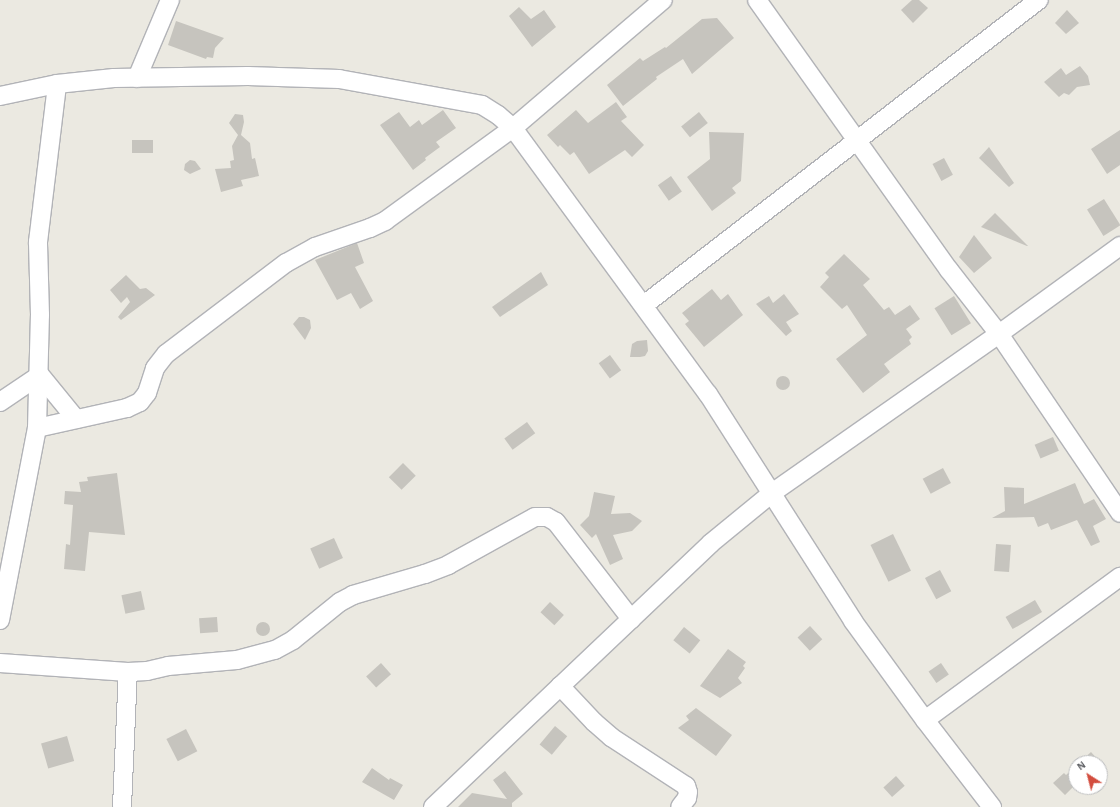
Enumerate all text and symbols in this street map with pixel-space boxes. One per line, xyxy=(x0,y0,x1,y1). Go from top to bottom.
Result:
north arrow xyxy=(1068,755,1108,795)
text: N xyxy=(1075,759,1088,772)

